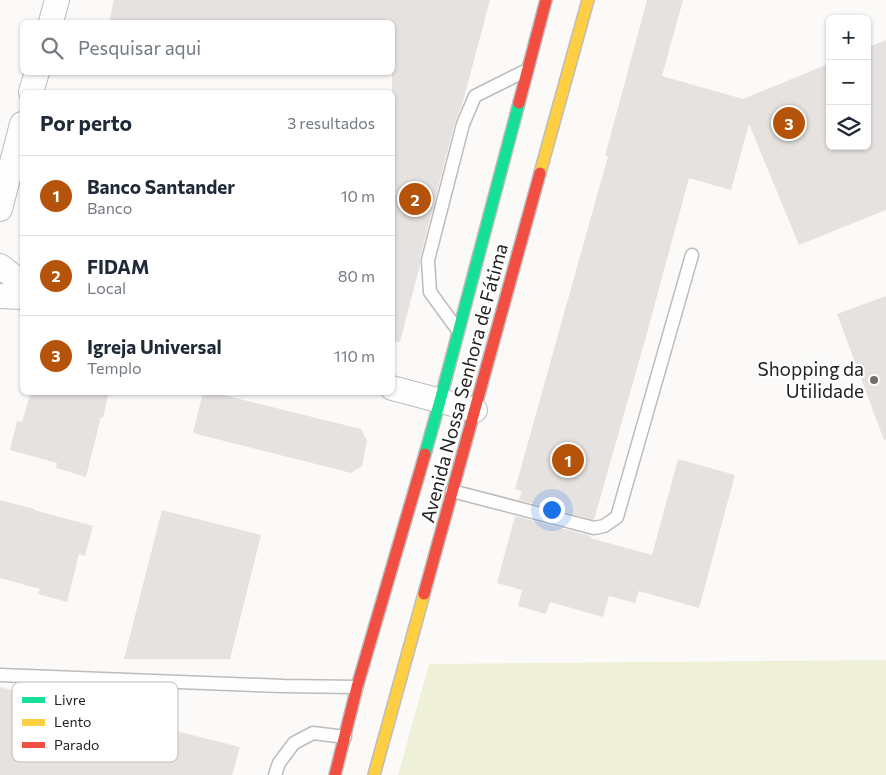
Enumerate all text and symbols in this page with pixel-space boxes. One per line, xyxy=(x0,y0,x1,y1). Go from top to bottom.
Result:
map controls xyxy=(826,15,871,150)
button: + xyxy=(826,15,871,60)
search box xyxy=(20,20,395,75)
icon: search xyxy=(38,34,66,62)
text: Pesquisar aqui xyxy=(78,36,201,59)
button: − xyxy=(826,60,871,105)
pin: 3 xyxy=(773,104,805,142)
button: layers xyxy=(826,105,871,150)
text: Por perto xyxy=(40,110,132,135)
text: 3 resultados xyxy=(287,113,375,132)
text: Banco Santander xyxy=(87,175,235,198)
pin: 2 xyxy=(399,180,431,218)
text: 1 xyxy=(52,186,60,205)
text: 10 m xyxy=(341,186,375,205)
text: Banco xyxy=(87,198,132,217)
street label: Avenida Nossa Senhora de Fátima xyxy=(415,241,512,525)
text: FIDAM xyxy=(87,255,149,278)
text: 2 xyxy=(51,266,61,285)
text: 80 m xyxy=(338,266,375,285)
text: Local xyxy=(87,278,126,297)
text: Igreja Universal xyxy=(87,335,222,358)
text: 3 xyxy=(51,346,61,365)
text: 110 m xyxy=(334,346,375,365)
place label: Shopping da Utilidade xyxy=(758,357,864,402)
text: Templo xyxy=(87,358,142,377)
marker: Shopping da Utilidade xyxy=(868,374,880,386)
pin: 1 xyxy=(552,441,584,479)
your location xyxy=(539,497,565,523)
legend xyxy=(12,682,178,762)
text: Livre xyxy=(54,691,86,708)
text: Lento xyxy=(54,713,91,730)
text: Parado xyxy=(54,736,99,753)

